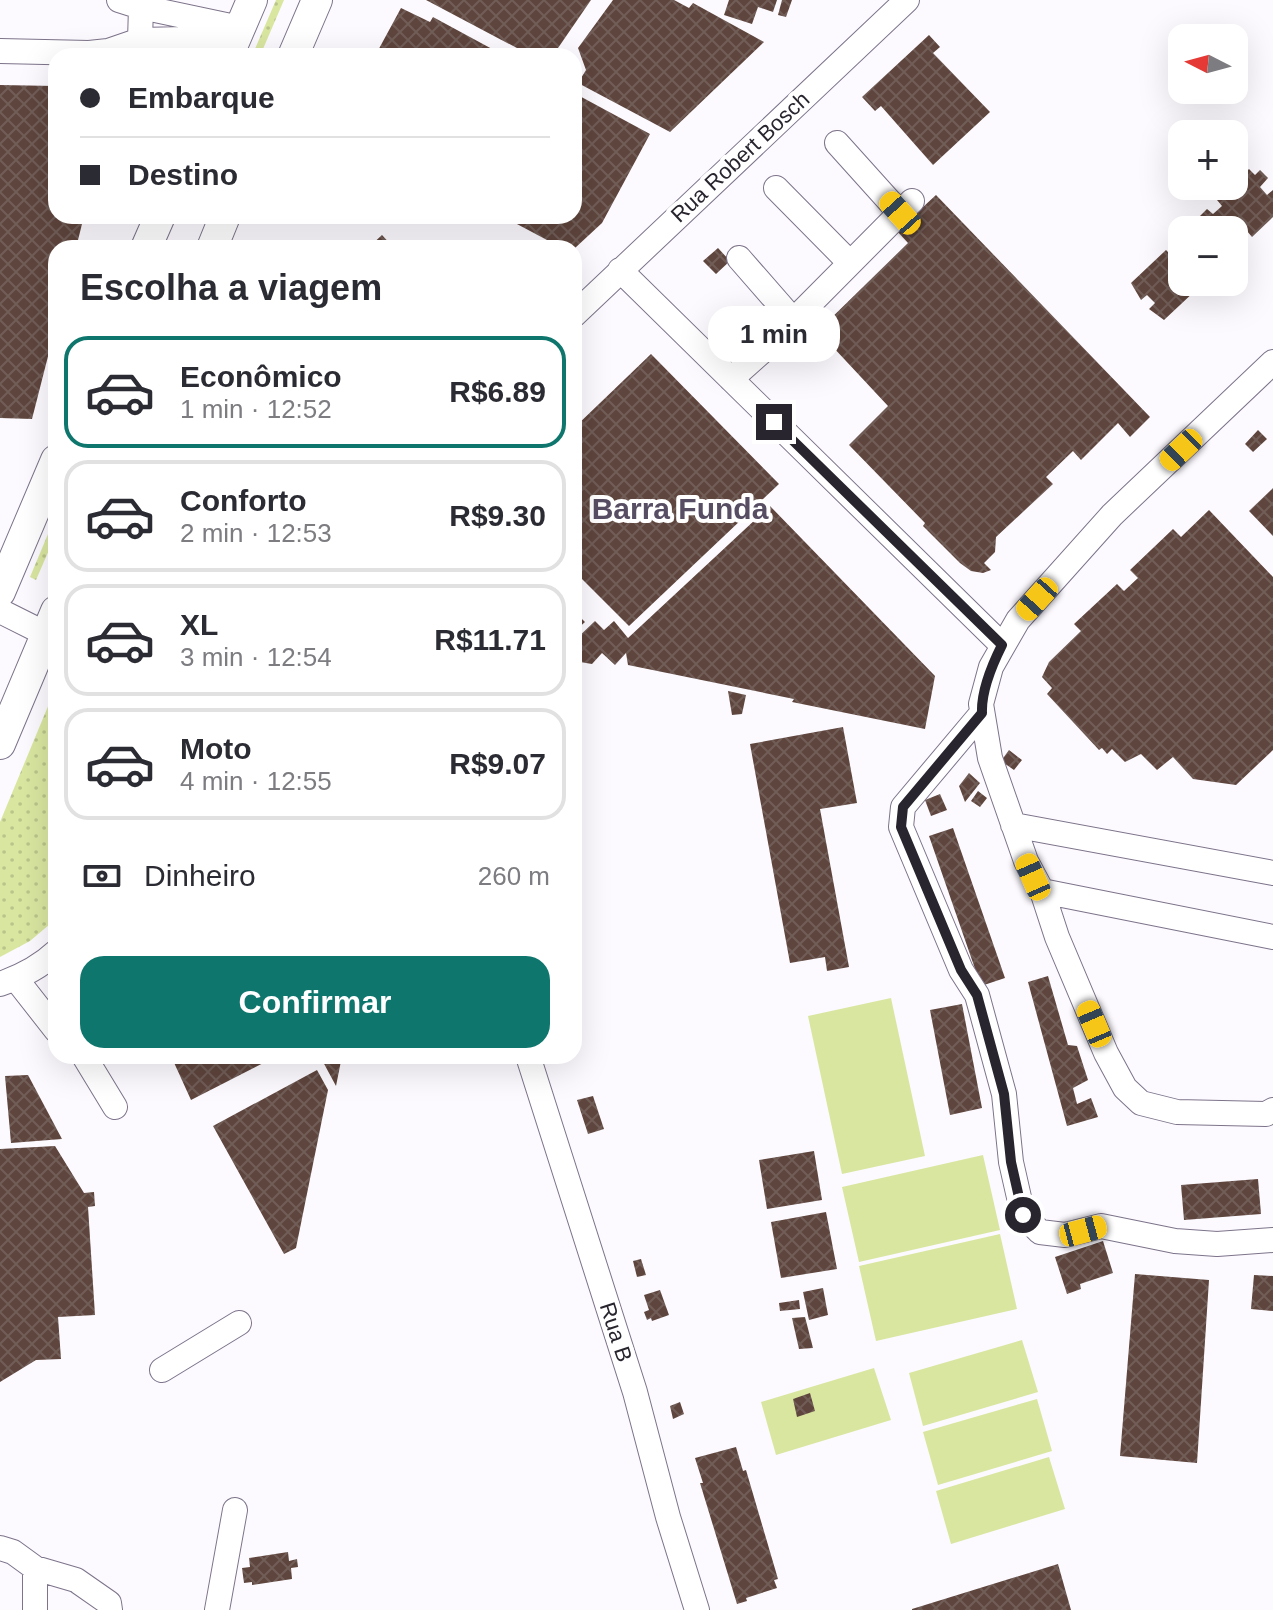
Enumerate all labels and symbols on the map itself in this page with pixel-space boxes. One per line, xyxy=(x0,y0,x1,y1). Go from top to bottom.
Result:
north arrow xyxy=(1168,24,1248,104)
street label: Rua Robert Bosch xyxy=(666,87,814,227)
car xyxy=(875,187,925,239)
callout: 1 min xyxy=(708,306,840,362)
route end xyxy=(756,404,792,440)
car xyxy=(1155,425,1207,475)
district label: Barra Funda xyxy=(592,492,769,525)
car xyxy=(1012,573,1062,625)
car xyxy=(1012,850,1054,904)
car xyxy=(1074,997,1114,1051)
route start xyxy=(1005,1197,1041,1233)
car xyxy=(1057,1213,1109,1249)
street label: Rua B xyxy=(595,1299,637,1365)

